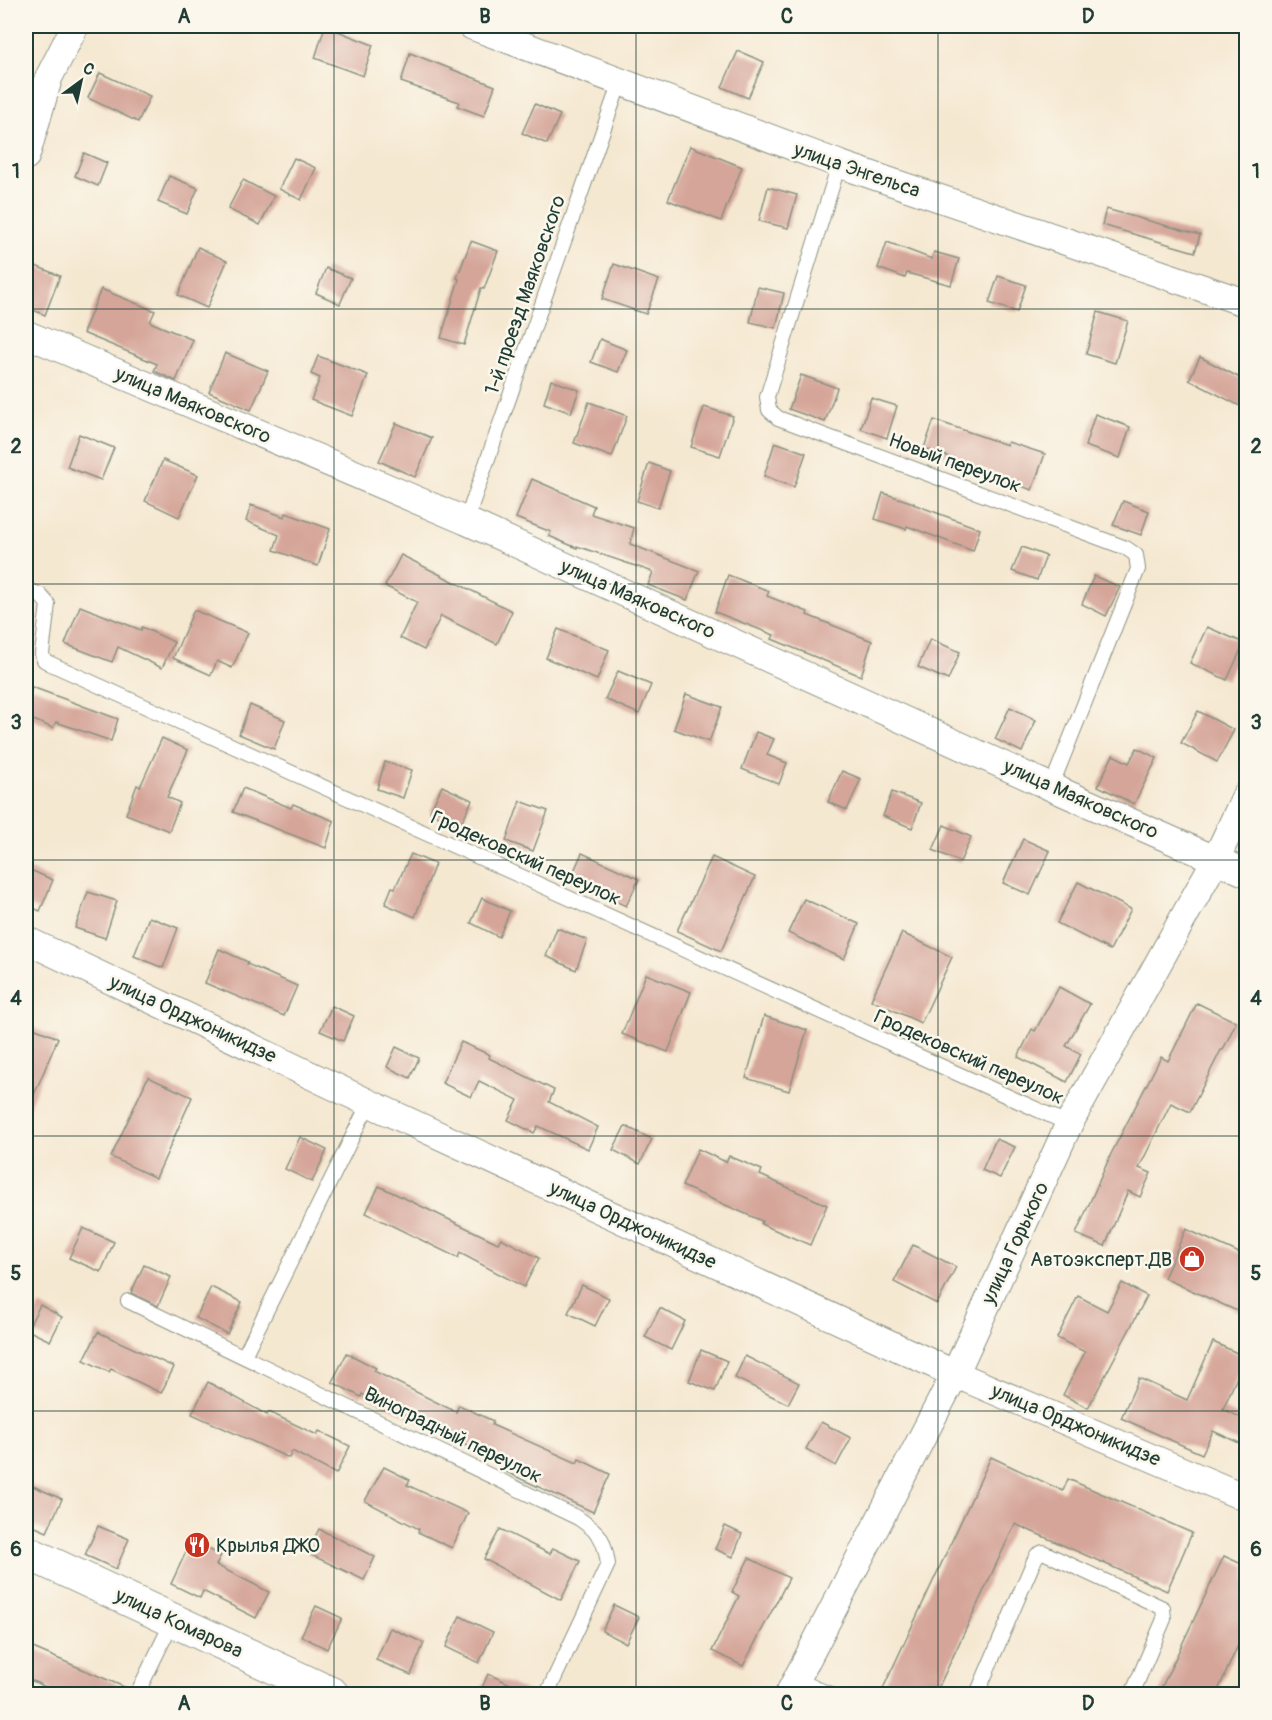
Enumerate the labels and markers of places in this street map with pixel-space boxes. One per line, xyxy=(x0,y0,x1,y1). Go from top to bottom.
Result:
shop icon: Автоэксперт.ДВ xyxy=(1177,1244,1207,1274)
place label: Автоэксперт.ДВ xyxy=(1030,1247,1172,1272)
restaurant icon: Крылья ДЖО xyxy=(182,1530,212,1560)
place label: Крылья ДЖО xyxy=(216,1533,320,1558)

